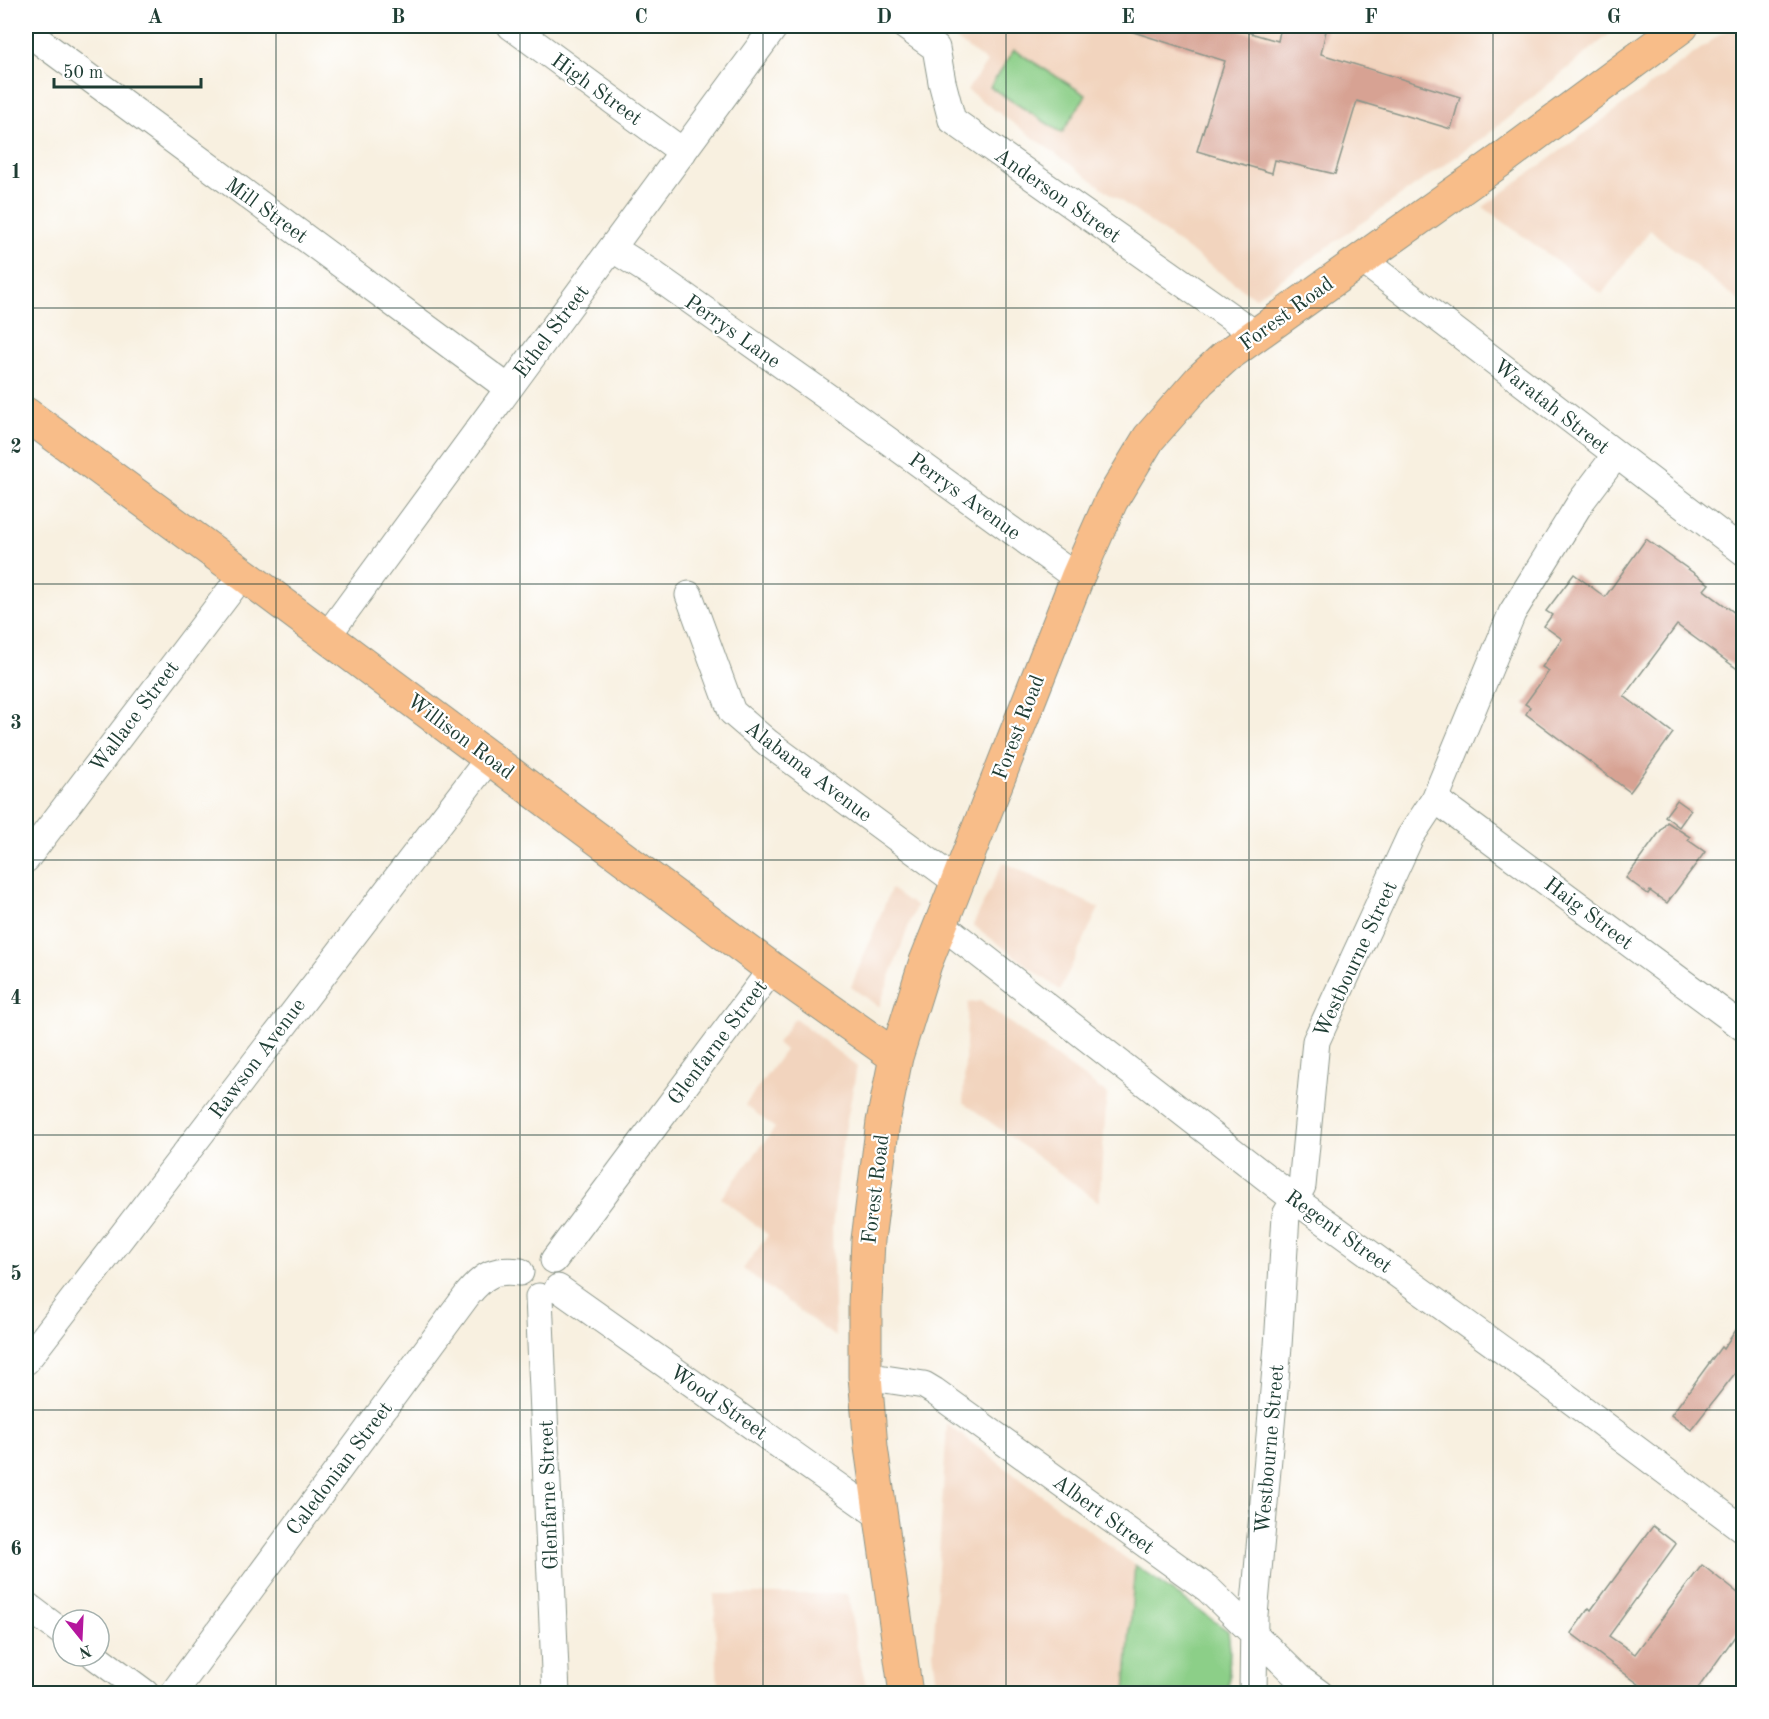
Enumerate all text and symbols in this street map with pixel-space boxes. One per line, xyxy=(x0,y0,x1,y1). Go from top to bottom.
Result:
text: A xyxy=(147,8,163,28)
text: B xyxy=(391,8,405,28)
text: C xyxy=(634,8,648,28)
text: D xyxy=(876,8,892,28)
text: E xyxy=(1121,8,1135,28)
text: F xyxy=(1364,8,1378,28)
text: G xyxy=(1607,8,1621,28)
street label: High Street xyxy=(547,50,645,130)
scale bar xyxy=(54,51,201,89)
text: 50 m xyxy=(63,64,103,82)
street label: Anderson Street xyxy=(990,145,1124,248)
text: 1 xyxy=(10,163,22,183)
street label: Mill Street xyxy=(221,174,311,248)
street label: Forest Road xyxy=(1236,273,1338,355)
street label: Ethel Street xyxy=(511,282,594,382)
street label: Perrys Lane xyxy=(680,292,784,373)
street label: Waratah Street xyxy=(1489,356,1613,459)
text: 2 xyxy=(10,438,22,458)
street label: Perrys Avenue xyxy=(904,450,1024,545)
street label: Wallace Street xyxy=(87,657,184,776)
street label: Forest Road xyxy=(990,672,1049,783)
street label: Willison Road xyxy=(403,690,517,784)
text: 3 xyxy=(10,714,22,734)
street label: Alabama Avenue xyxy=(741,718,875,827)
street label: Haig Street xyxy=(1540,874,1637,954)
street label: Westbourne Street xyxy=(1311,878,1402,1041)
street label: Glenfarne Street xyxy=(665,977,772,1109)
text: 4 xyxy=(10,989,22,1009)
street label: Rawson Avenue xyxy=(206,995,310,1123)
street label: Forest Road xyxy=(859,1133,894,1245)
street label: Regent Street xyxy=(1281,1187,1395,1278)
text: 5 xyxy=(10,1264,22,1285)
street label: Wood Street xyxy=(666,1362,771,1444)
street label: Westbourne Street xyxy=(1253,1364,1288,1535)
street label: Caledonian Street xyxy=(283,1398,397,1540)
street label: Glenfarne Street xyxy=(536,1420,563,1570)
street label: Albert Street xyxy=(1049,1472,1158,1559)
text: 6 xyxy=(10,1540,22,1560)
north arrow xyxy=(51,1608,111,1668)
text: N xyxy=(76,1641,93,1660)

